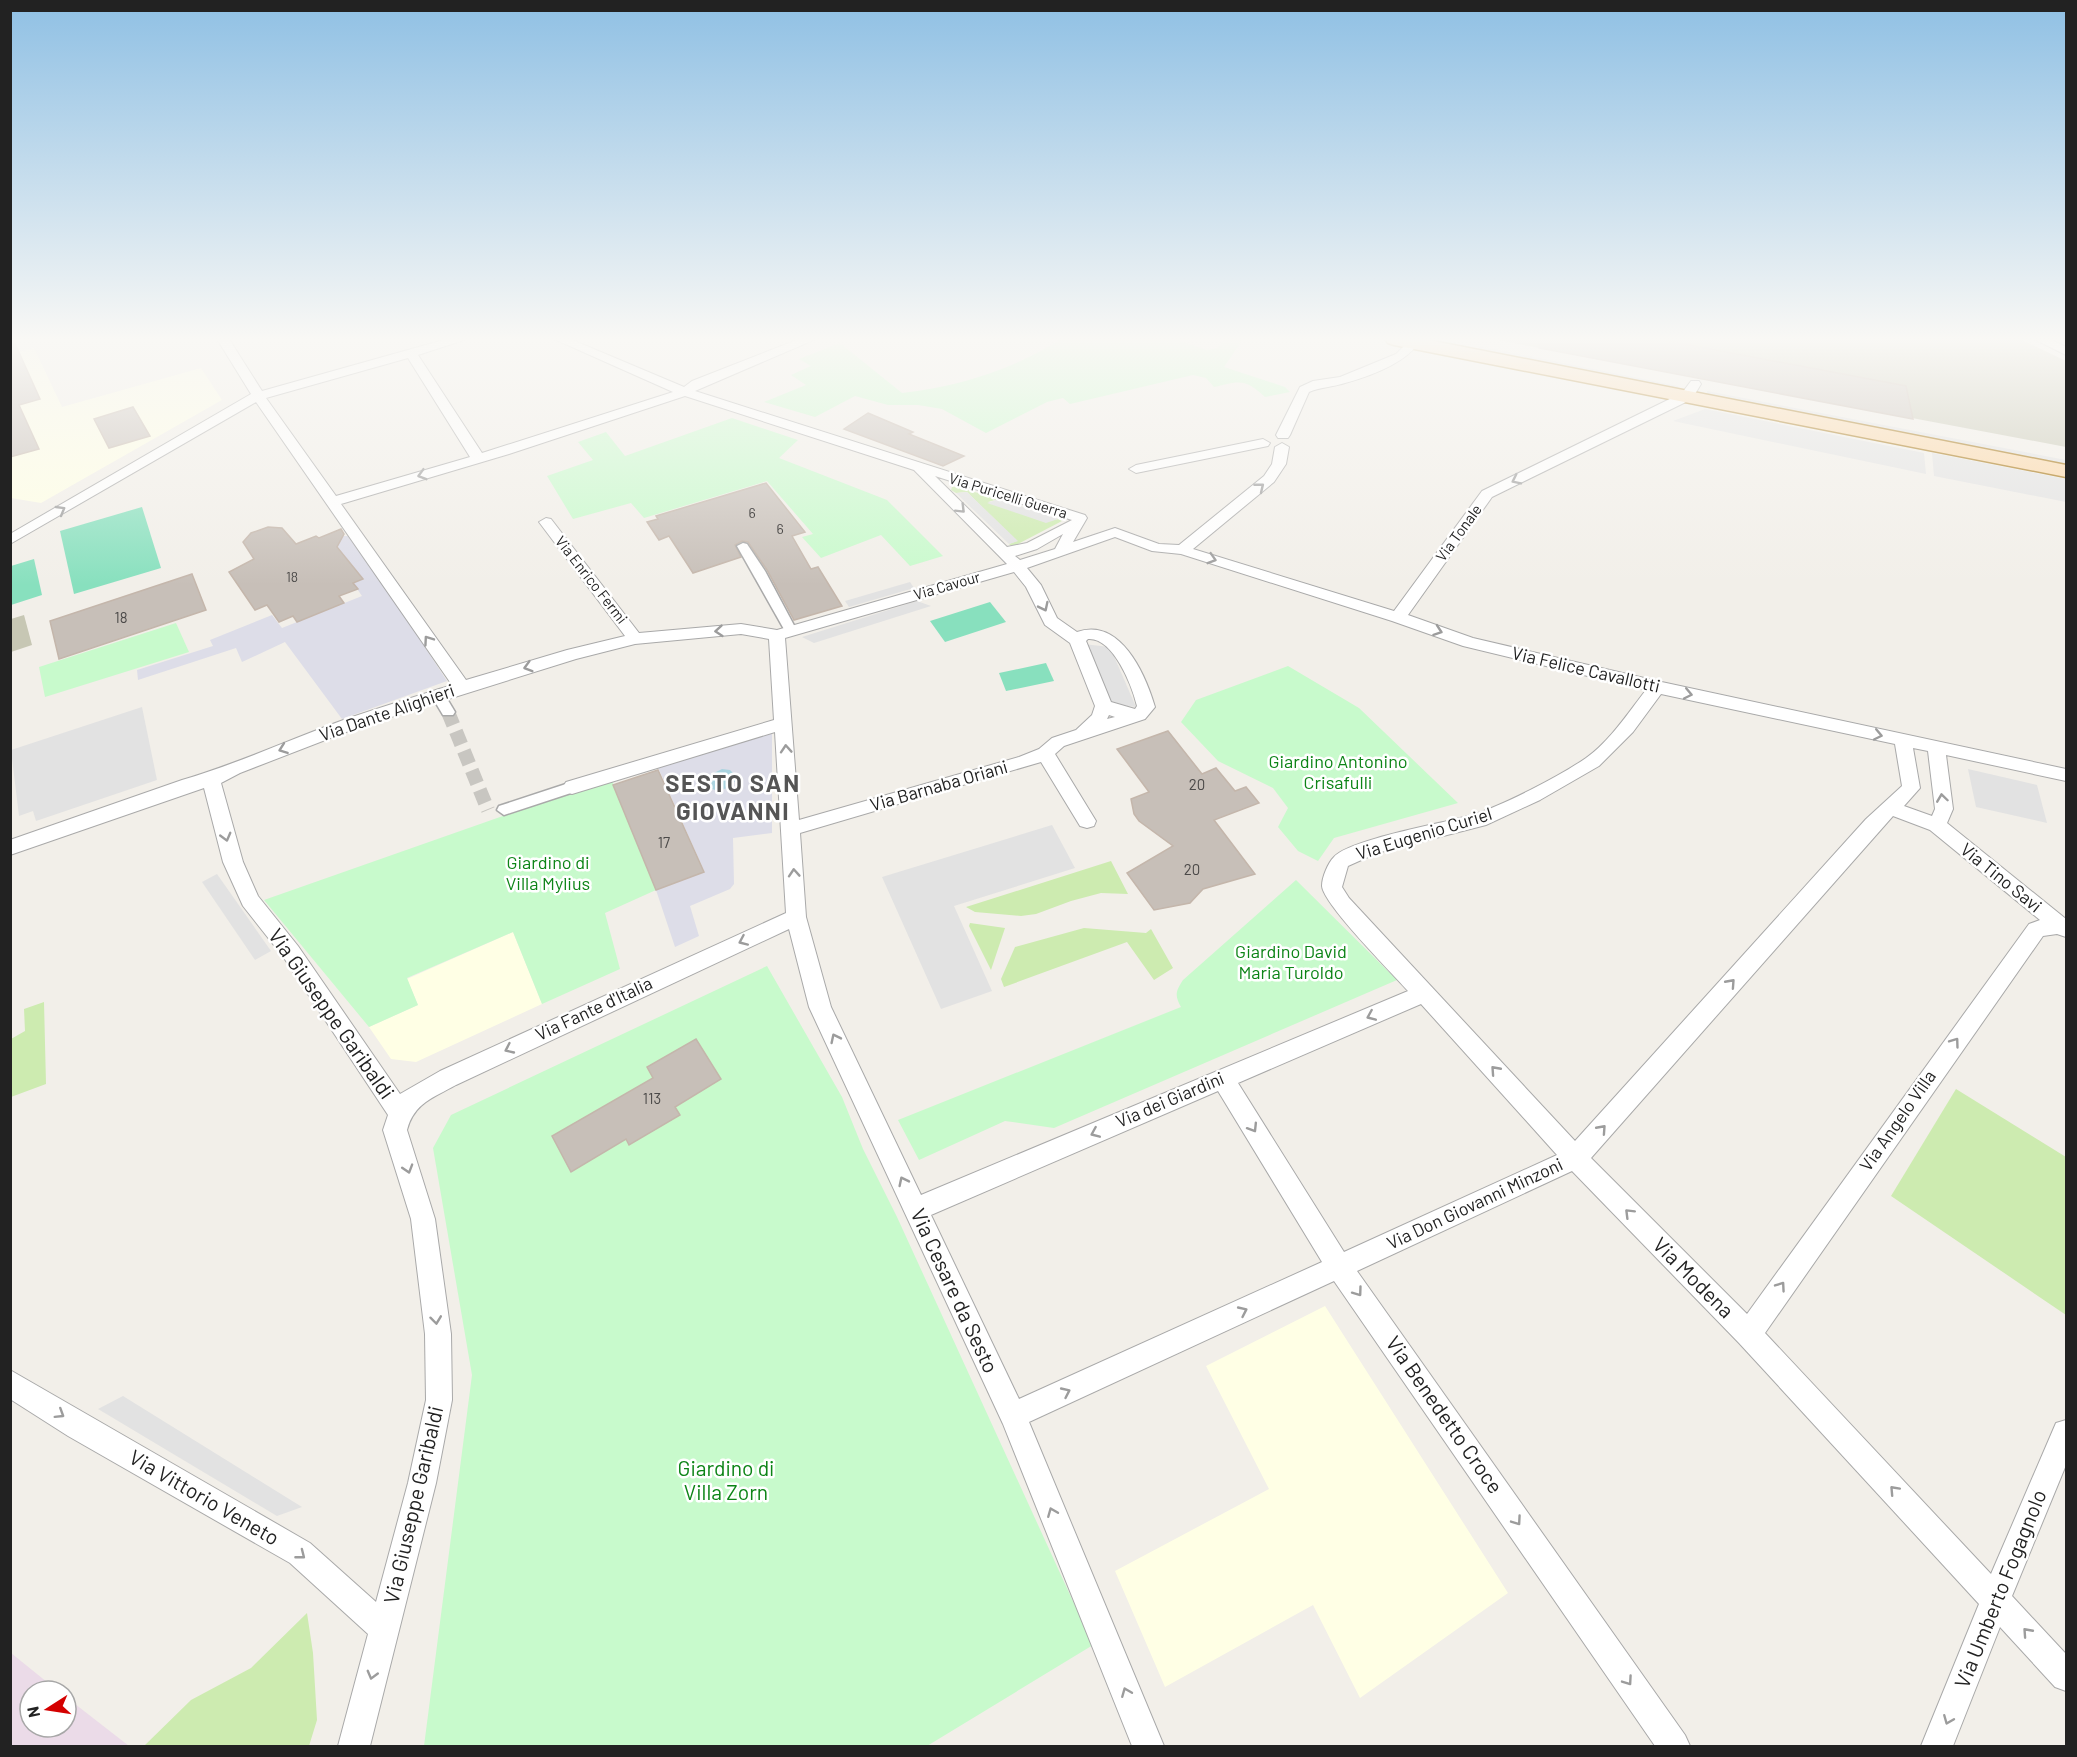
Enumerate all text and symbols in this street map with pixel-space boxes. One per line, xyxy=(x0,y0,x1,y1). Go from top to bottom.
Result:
one-way arrow xyxy=(417,468,428,480)
street label: Via Puricelli Guerra xyxy=(947,468,1070,522)
one-way arrow xyxy=(1511,473,1522,485)
one-way arrow xyxy=(1253,483,1264,494)
street label: Via Tonale xyxy=(1431,500,1485,564)
one-way arrow xyxy=(953,502,964,513)
house number: 6 xyxy=(748,504,756,521)
one-way arrow xyxy=(55,506,65,518)
house number: 6 xyxy=(776,520,784,537)
street label: Via Enrico Fermi xyxy=(552,532,632,627)
one-way arrow xyxy=(1206,552,1217,564)
street label: Via Cavour xyxy=(911,567,983,603)
house number: 18 xyxy=(286,568,298,585)
one-way arrow xyxy=(1036,600,1048,611)
house number: 18 xyxy=(114,608,128,626)
one-way arrow xyxy=(714,624,723,637)
one-way arrow xyxy=(1432,624,1442,637)
one-way arrow xyxy=(424,635,435,646)
street label: Via Felice Cavallotti xyxy=(1510,641,1662,697)
one-way arrow xyxy=(523,660,534,672)
street label: Via Dante Alighieri xyxy=(316,679,457,746)
one-way arrow xyxy=(1682,687,1692,700)
one-way arrow xyxy=(1873,727,1883,740)
one-way arrow xyxy=(279,742,290,754)
one-way arrow xyxy=(779,745,792,754)
park label: Giardino Antonino Crisafulli xyxy=(1268,750,1408,793)
street label: Via Barnaba Oriani xyxy=(867,755,1010,815)
district label: SESTO SAN GIOVANNI xyxy=(665,768,801,825)
house number: 20 xyxy=(1189,775,1205,793)
one-way arrow xyxy=(1936,793,1949,802)
street label: Via Eugenio Curiel xyxy=(1353,802,1494,864)
one-way arrow xyxy=(218,832,231,842)
house number: 17 xyxy=(658,833,670,851)
street label: Via Tino Savi xyxy=(1957,838,2047,917)
park label: Giardino di Villa Mylius xyxy=(506,851,590,894)
house number: 20 xyxy=(1184,860,1200,878)
one-way arrow xyxy=(787,868,800,877)
street label: Via Giuseppe Garibaldi xyxy=(264,923,400,1103)
one-way arrow xyxy=(738,934,749,946)
park label: Giardino David Maria Turoldo xyxy=(1235,940,1347,983)
street label: Via Fante d'Italia xyxy=(532,971,656,1045)
one-way arrow xyxy=(1724,979,1735,990)
one-way arrow xyxy=(1366,1009,1377,1021)
one-way arrow xyxy=(830,1033,842,1044)
one-way arrow xyxy=(1948,1037,1959,1048)
one-way arrow xyxy=(504,1042,515,1054)
street label: Via dei Giardini xyxy=(1112,1066,1227,1132)
one-way arrow xyxy=(1491,1066,1502,1077)
street label: Via Angelo Villa xyxy=(1854,1066,1940,1175)
house number: 113 xyxy=(643,1089,661,1107)
one-way arrow xyxy=(1246,1122,1258,1132)
one-way arrow xyxy=(1594,1125,1605,1136)
one-way arrow xyxy=(1090,1126,1101,1138)
street label: Via Don Giovanni Minzoni xyxy=(1383,1153,1566,1254)
one-way arrow xyxy=(400,1163,413,1174)
one-way arrow xyxy=(899,1177,910,1188)
street label: Via Cesare da Sesto xyxy=(906,1204,1004,1377)
one-way arrow xyxy=(1625,1209,1636,1220)
street label: Via Modena xyxy=(1649,1231,1740,1322)
one-way arrow xyxy=(1774,1281,1785,1292)
one-way arrow xyxy=(1351,1285,1362,1296)
one-way arrow xyxy=(1237,1306,1248,1318)
one-way arrow xyxy=(430,1316,442,1325)
street label: Via Benedetto Croce xyxy=(1382,1331,1509,1498)
one-way arrow xyxy=(1059,1387,1070,1399)
street label: Via Giuseppe Garibaldi xyxy=(378,1403,447,1606)
one-way arrow xyxy=(54,1407,64,1419)
street label: Via Vittorio Veneto xyxy=(125,1444,284,1550)
park label: Giardino di Villa Zorn xyxy=(678,1455,774,1504)
one-way arrow xyxy=(1890,1486,1901,1497)
street label: Via Umberto Fogagnolo xyxy=(1948,1486,2051,1691)
one-way arrow xyxy=(1047,1507,1059,1518)
one-way arrow xyxy=(1510,1514,1521,1525)
one-way arrow xyxy=(294,1548,305,1559)
one-way arrow xyxy=(2023,1629,2034,1639)
one-way arrow xyxy=(367,1670,380,1680)
one-way arrow xyxy=(1621,1675,1632,1686)
north arrow xyxy=(18,1679,78,1739)
one-way arrow xyxy=(1121,1688,1133,1699)
text: N xyxy=(22,1705,43,1719)
one-way arrow xyxy=(1943,1713,1955,1724)

